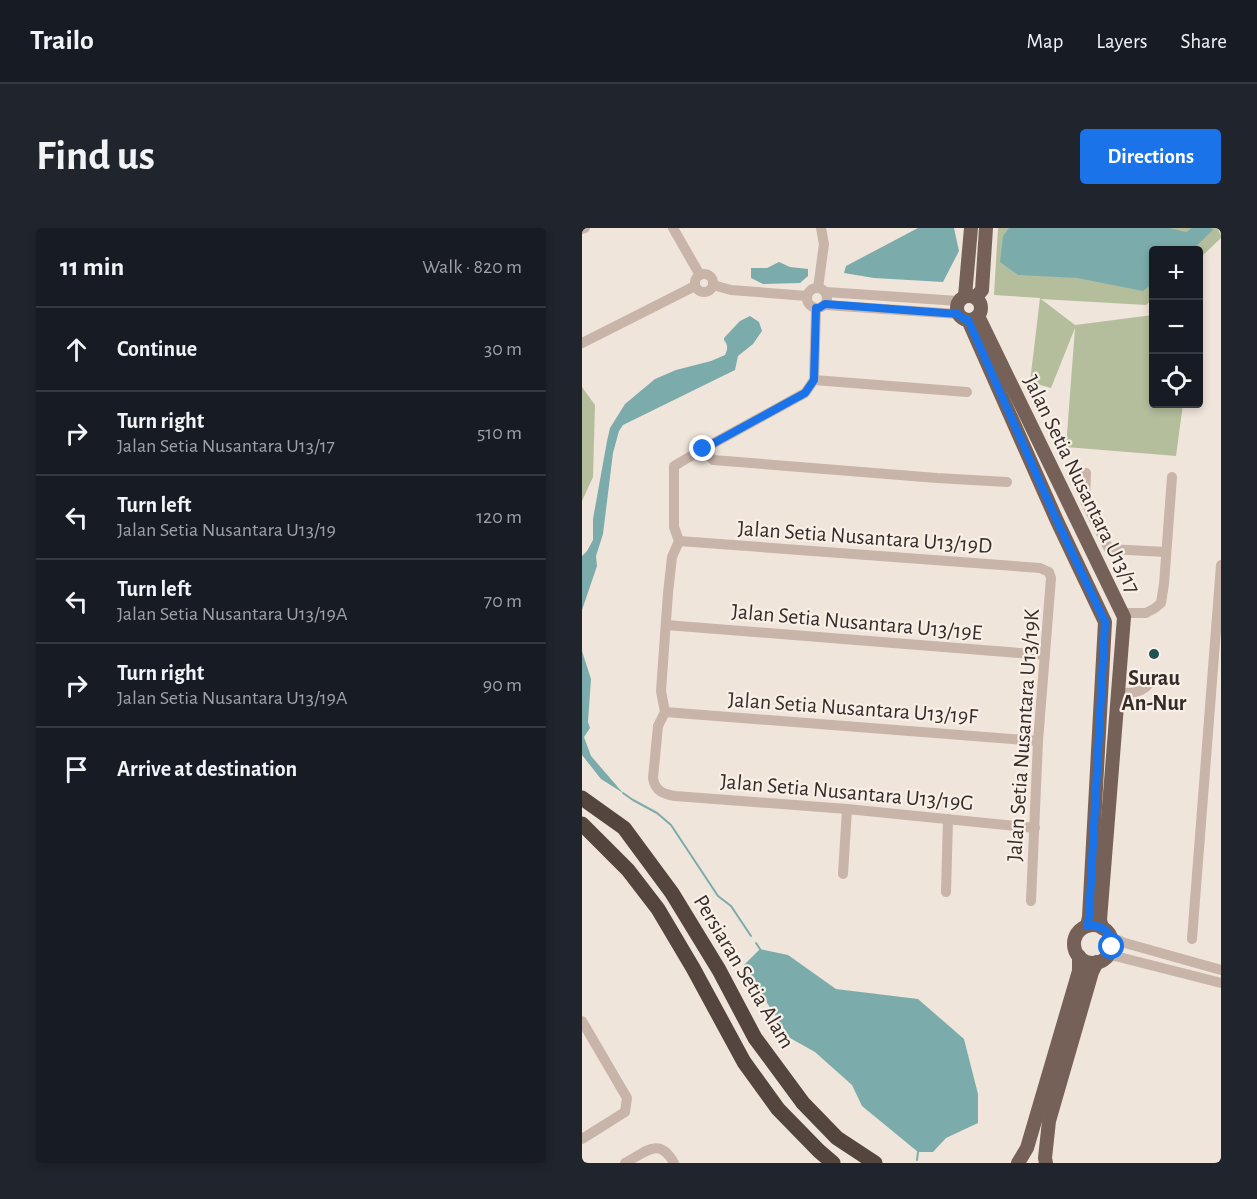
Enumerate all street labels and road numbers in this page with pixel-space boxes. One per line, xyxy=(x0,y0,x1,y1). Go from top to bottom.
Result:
street label: Jalan Setia Nusantara U13/17 xyxy=(1020,372,1145,597)
street label: Jalan Setia Nusantara U13/19D xyxy=(737,517,993,557)
street label: Jalan Setia Nusantara U13/19E xyxy=(731,600,984,644)
street label: Jalan Setia Nusantara U13/19K xyxy=(1003,607,1043,862)
street label: Jalan Setia Nusantara U13/19F xyxy=(727,688,979,728)
street label: Jalan Setia Nusantara U13/19G xyxy=(719,770,974,814)
street label: Persiaran Setia Alam xyxy=(690,891,799,1052)

